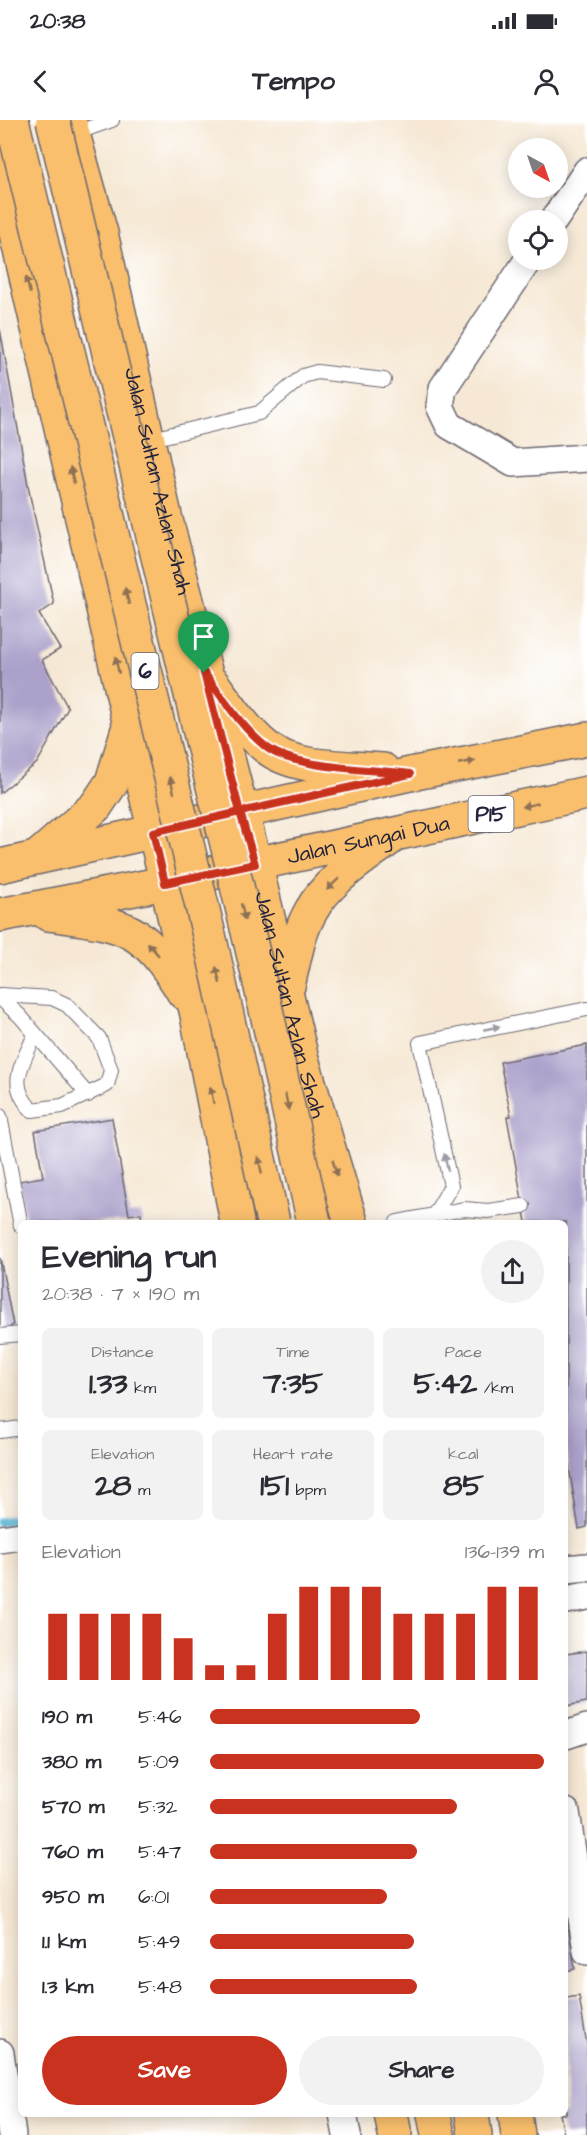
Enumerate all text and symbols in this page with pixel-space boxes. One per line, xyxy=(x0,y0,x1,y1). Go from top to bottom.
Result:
text: 20:38 xyxy=(30,6,86,37)
text: Tempo xyxy=(252,62,335,100)
icon: back xyxy=(24,65,57,98)
icon: person xyxy=(530,65,563,98)
north arrow xyxy=(508,138,568,198)
map controls xyxy=(508,138,568,270)
button: locate xyxy=(508,210,568,270)
one-way arrow xyxy=(22,276,32,294)
street label: Jalan Sultan Azlan Shah xyxy=(116,364,200,598)
one-way arrow xyxy=(67,465,77,484)
one-way arrow xyxy=(121,587,131,605)
pin xyxy=(178,611,229,673)
icon: arrive xyxy=(187,620,220,653)
road number: 6 xyxy=(132,653,158,689)
one-way arrow xyxy=(111,655,121,674)
one-way arrow xyxy=(458,757,477,766)
one-way arrow xyxy=(167,776,177,795)
road number: P15 xyxy=(468,796,514,832)
one-way arrow xyxy=(520,801,539,810)
street label: Jalan Sungai Dua xyxy=(284,807,452,872)
one-way arrow xyxy=(326,877,341,890)
street label: Jalan Sultan Azlan Shah xyxy=(247,888,334,1122)
one-way arrow xyxy=(238,903,248,921)
one-way arrow xyxy=(147,942,160,957)
one-way arrow xyxy=(212,966,222,984)
one-way arrow xyxy=(483,1023,501,1033)
one-way arrow xyxy=(207,1085,216,1104)
one-way arrow xyxy=(283,1093,293,1111)
one-way arrow xyxy=(440,1152,450,1171)
one-way arrow xyxy=(255,1156,264,1175)
one-way arrow xyxy=(331,1160,340,1178)
text: Evening run xyxy=(42,1234,216,1280)
button: share xyxy=(481,1240,544,1303)
text: 20:38 · 7 × 190 m xyxy=(42,1280,199,1308)
text: Distance xyxy=(92,1341,154,1363)
text: Time xyxy=(276,1341,310,1363)
text: Pace xyxy=(445,1341,482,1363)
text: 1.33 xyxy=(89,1363,128,1405)
text: 7:35 xyxy=(263,1363,323,1405)
text: 5:42 xyxy=(413,1363,477,1405)
text: km xyxy=(128,1377,156,1399)
text: /km xyxy=(477,1377,513,1399)
text: Elevation xyxy=(91,1443,154,1465)
text: Heart rate xyxy=(253,1443,333,1465)
text: kcal xyxy=(448,1443,479,1465)
text: 28 xyxy=(95,1465,132,1507)
text: 151 xyxy=(260,1465,289,1507)
text: 85 xyxy=(443,1465,484,1507)
text: m xyxy=(132,1479,150,1501)
text: bpm xyxy=(289,1479,326,1501)
text: Elevation xyxy=(42,1538,121,1566)
text: 136–139 m xyxy=(465,1538,544,1566)
text: 190 m xyxy=(42,1703,92,1731)
text: 5:46 xyxy=(138,1703,182,1731)
text: 380 m xyxy=(42,1748,101,1776)
text: 5:09 xyxy=(138,1748,180,1776)
text: 570 m xyxy=(42,1793,105,1821)
text: 5:32 xyxy=(138,1793,177,1821)
text: 760 m xyxy=(42,1838,103,1866)
text: 5:47 xyxy=(138,1838,181,1866)
text: 950 m xyxy=(42,1883,104,1911)
text: 6:01 xyxy=(138,1883,169,1911)
text: 1.1 km xyxy=(42,1928,86,1956)
text: 5:49 xyxy=(138,1928,181,1956)
text: 1.3 km xyxy=(42,1973,93,2001)
text: 5:48 xyxy=(138,1973,182,2001)
button: Save xyxy=(42,2036,287,2105)
button: Share xyxy=(299,2036,544,2105)

